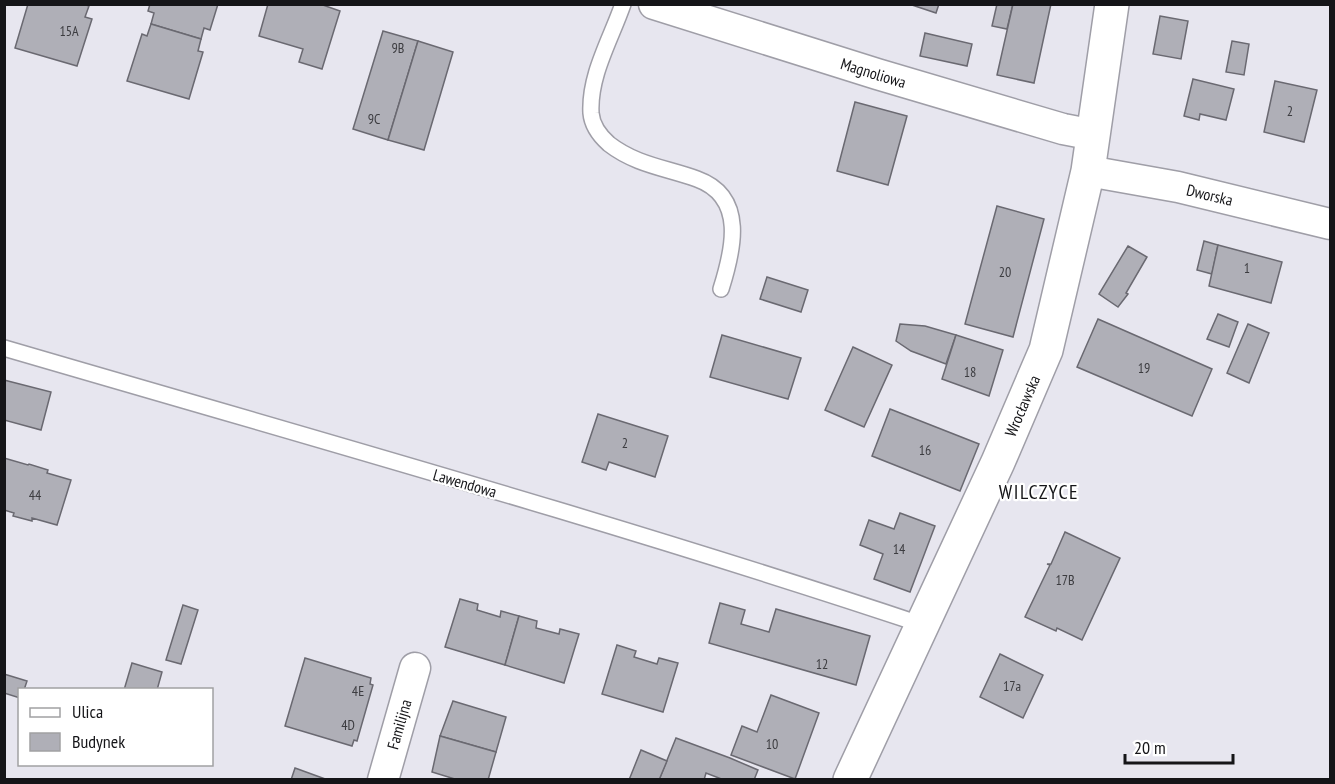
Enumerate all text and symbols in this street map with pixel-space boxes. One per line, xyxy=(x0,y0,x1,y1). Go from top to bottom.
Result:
house number: 15A xyxy=(59,22,79,40)
house number: 9B xyxy=(392,39,404,57)
street label: Magnoliowa xyxy=(838,53,909,92)
house number: 2 xyxy=(1287,102,1293,120)
house number: 9C xyxy=(368,110,381,128)
street label: Dworska xyxy=(1184,179,1235,210)
house number: 1 xyxy=(1244,259,1250,277)
house number: 20 xyxy=(999,263,1011,281)
house number: 19 xyxy=(1138,359,1150,377)
house number: 18 xyxy=(964,363,976,381)
street label: Wrocławska xyxy=(1000,372,1044,439)
house number: 2 xyxy=(622,434,628,452)
house number: 16 xyxy=(919,441,931,459)
street label: Lawendowa xyxy=(431,464,499,502)
district label: WILCZYCE xyxy=(999,479,1079,505)
house number: 44 xyxy=(29,486,42,504)
house number: 14 xyxy=(893,540,906,558)
house number: 17B xyxy=(1055,571,1075,589)
house number: 12 xyxy=(816,655,828,673)
house number: 17a xyxy=(1003,677,1021,695)
house number: 4E xyxy=(352,682,364,700)
legend xyxy=(18,688,213,766)
street label: Familijna xyxy=(382,697,416,752)
text: Ulica xyxy=(72,700,103,723)
house number: 4D xyxy=(341,716,355,734)
scale bar xyxy=(1125,727,1233,765)
text: Budynek xyxy=(72,730,125,753)
house number: 10 xyxy=(766,735,778,753)
text: 20 m xyxy=(1134,736,1166,759)

